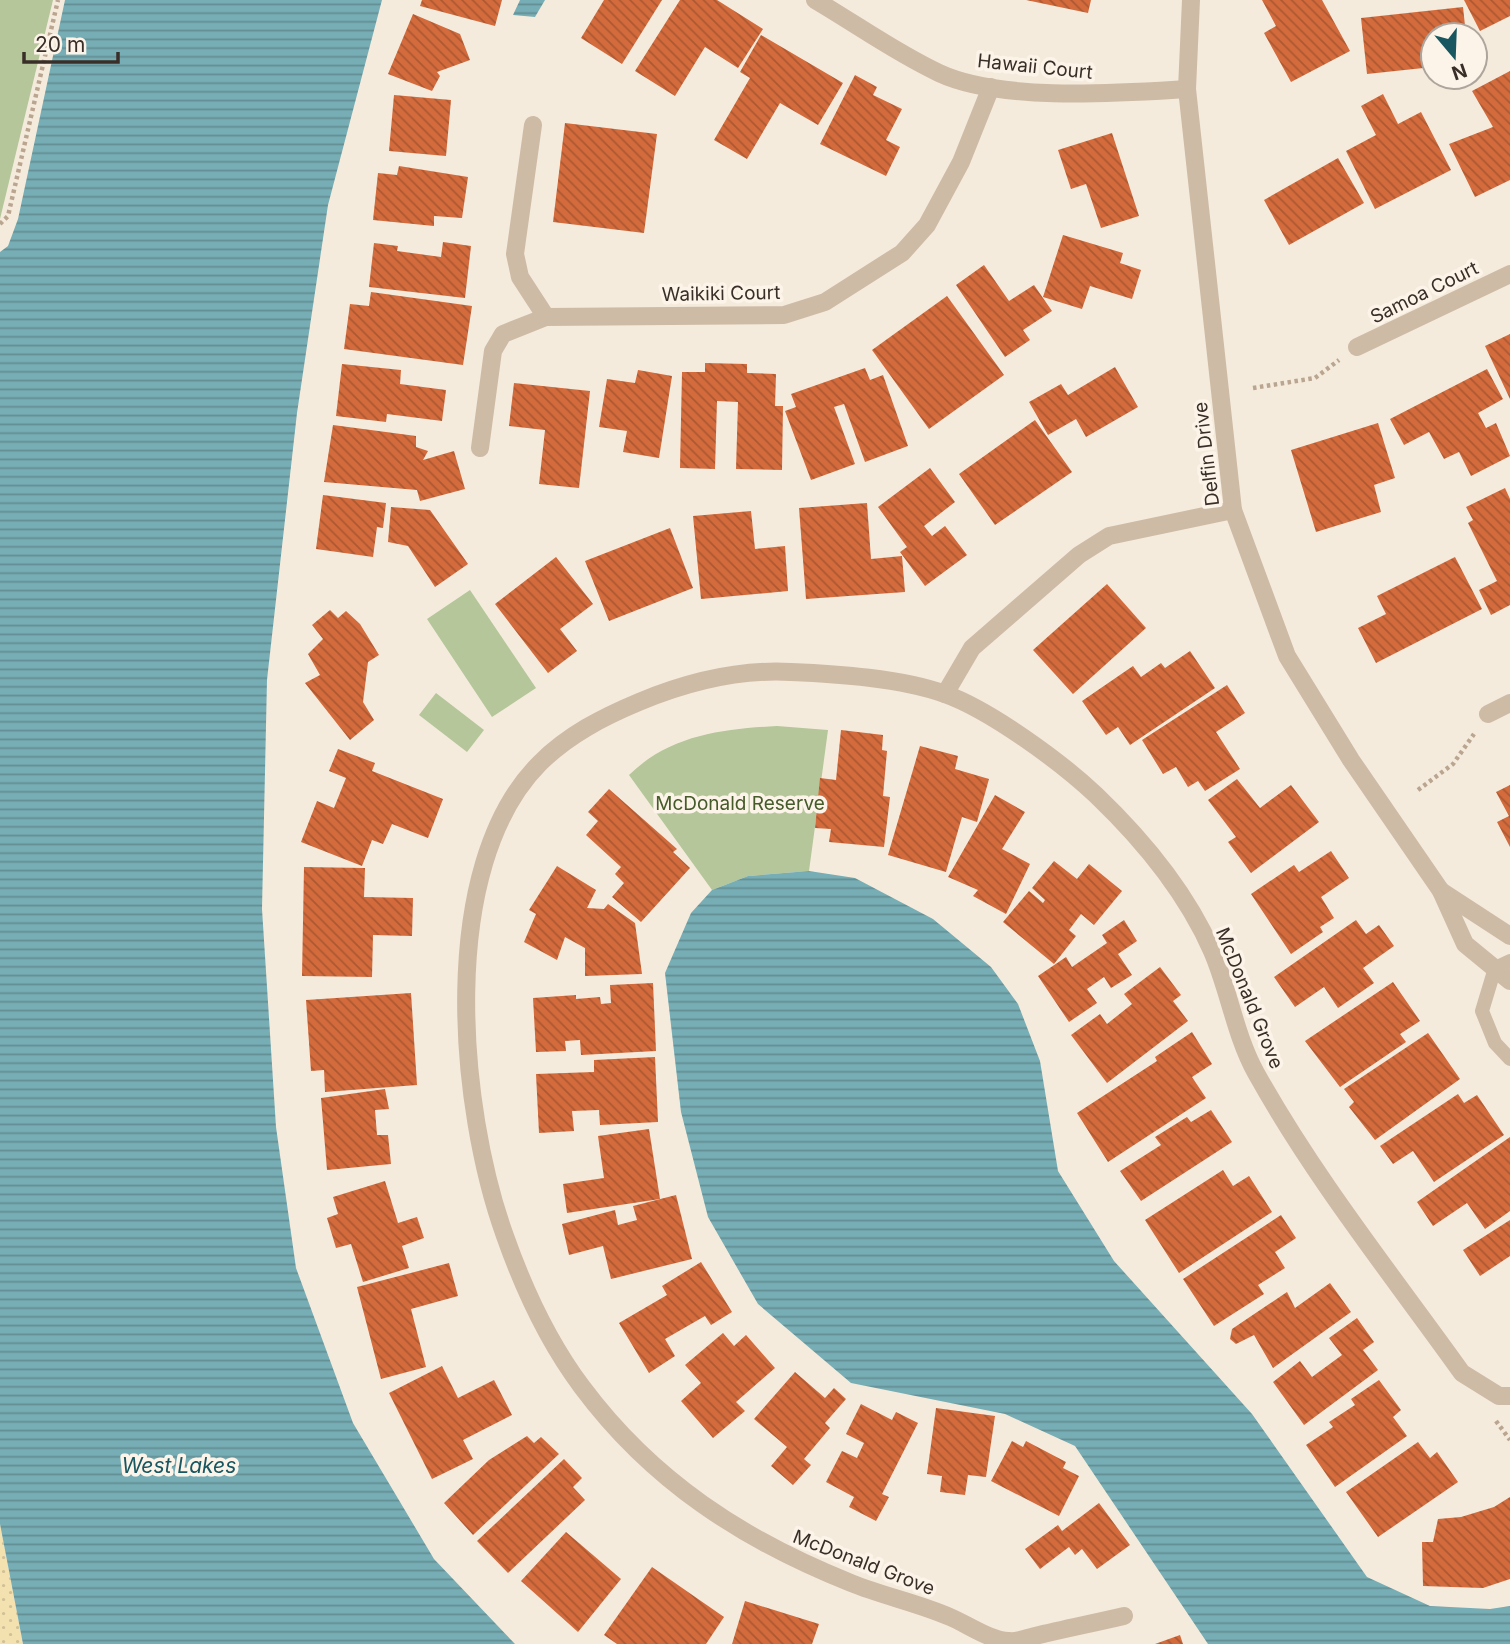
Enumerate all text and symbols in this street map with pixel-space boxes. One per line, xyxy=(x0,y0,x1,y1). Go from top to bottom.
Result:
scale bar xyxy=(24,21,119,65)
north arrow xyxy=(1419,21,1489,91)
text: 20 m xyxy=(35,32,85,57)
street label: Hawaii Court xyxy=(976,49,1094,84)
text: N xyxy=(1449,58,1470,85)
street label: Samoa Court xyxy=(1366,256,1482,328)
street label: Waikiki Court xyxy=(662,281,781,306)
street label: Delfin Drive xyxy=(1189,401,1224,507)
park label: McDonald Reserve xyxy=(655,792,825,815)
street label: McDonald Grove xyxy=(1211,924,1288,1072)
water label: West Lakes xyxy=(122,1453,236,1478)
street label: McDonald Grove xyxy=(790,1525,938,1600)

